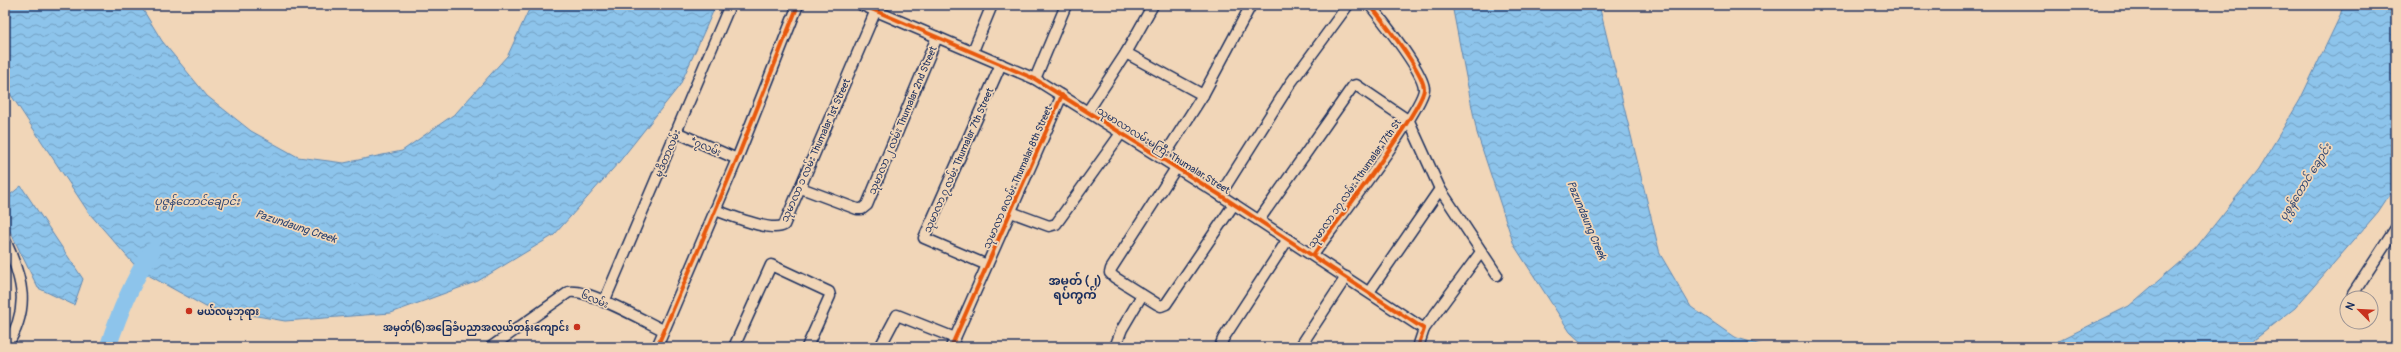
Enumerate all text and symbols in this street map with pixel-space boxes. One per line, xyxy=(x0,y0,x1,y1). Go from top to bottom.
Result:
street label: သုမာလာ ၂ လမ်း Thumalar 2nd Street xyxy=(864,43,942,197)
street label: သုမာလာ ၁ လမ်း Thumalar 1st Street xyxy=(777,75,855,225)
street label: သုမာလာ ၇ လမ်း Thumalar 7th Street xyxy=(920,84,999,236)
street label: သုမာလာ ၈လမ်း Thumalar 8th Street xyxy=(979,102,1057,251)
street label: သုမာလာလမ်းမကြီး Thumalar Street xyxy=(1094,103,1234,199)
street label: သုမာလာ ၁၇ လမ်း Tthumalar 17th St xyxy=(1304,115,1406,251)
street label: မုဒိတာလမ်း xyxy=(651,127,685,180)
street label: *၇လမ်း xyxy=(687,133,724,161)
water label: ပုစွန်တောင် ချောင်း xyxy=(2275,140,2337,225)
water label: Pazundaung Creek xyxy=(1564,179,1610,263)
water label: ပုဇွန်တောင်ချောင်း xyxy=(154,193,241,211)
water label: Pazundaung Creek xyxy=(254,207,339,246)
district label: အမှတ် (၂) ရပ်ကွက် xyxy=(1048,271,1102,305)
street label: ၆လမ်း xyxy=(579,287,611,311)
north arrow xyxy=(2339,290,2379,330)
text: N xyxy=(2343,300,2358,312)
place label: မယ်လမုဘုရား xyxy=(197,304,259,321)
marker: မယ်လမုဘုရား xyxy=(184,306,194,316)
place label: အမှတ်(၆)အခြေခံပညာအလယ်တန်းကျောင်း xyxy=(383,320,569,337)
marker: အမှတ်(၆)အခြေခံပညာအလယ်တန်းကျောင်း xyxy=(572,322,582,332)

